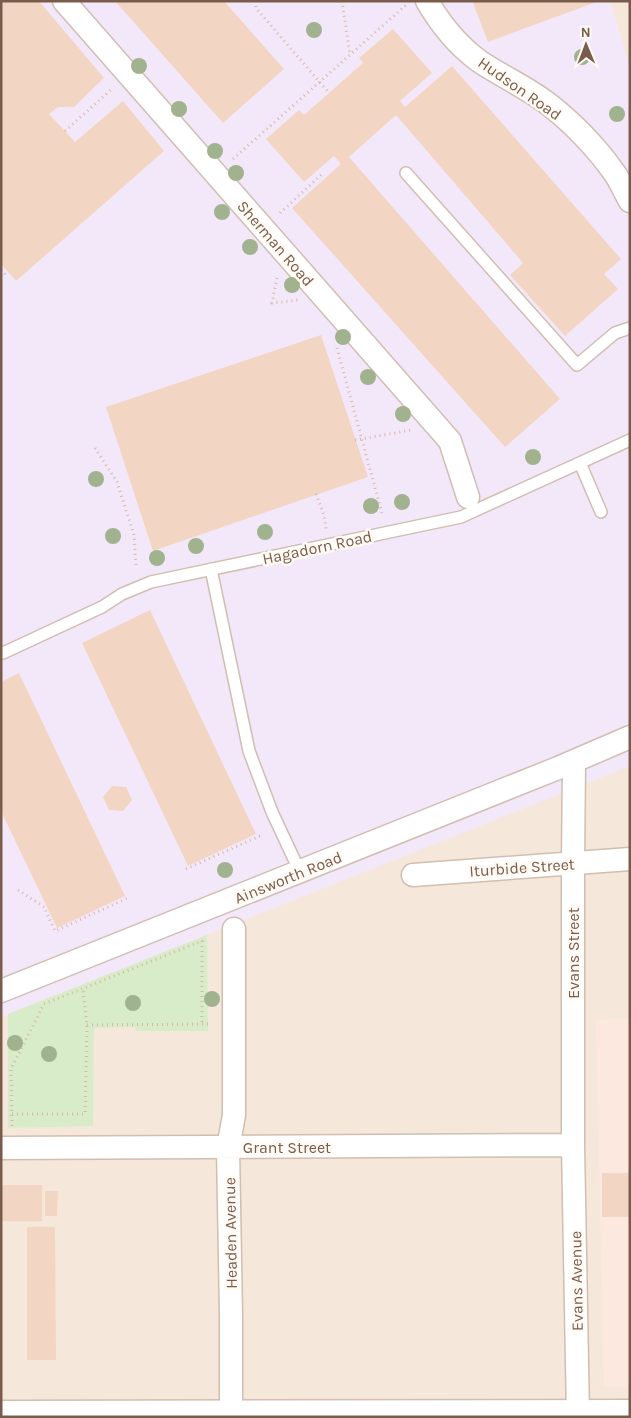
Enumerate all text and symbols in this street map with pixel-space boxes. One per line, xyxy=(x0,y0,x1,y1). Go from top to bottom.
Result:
north arrow xyxy=(561,20,611,70)
text: N xyxy=(581,24,591,41)
street label: Hudson Road xyxy=(474,53,565,124)
street label: Sherman Road xyxy=(233,197,318,290)
street label: Hagadorn Road xyxy=(261,527,374,568)
street label: Ainsworth Road xyxy=(232,847,345,908)
street label: Iturbide Street xyxy=(469,854,575,881)
street label: Evans Street xyxy=(564,907,583,999)
street label: Grant Street xyxy=(243,1138,331,1157)
street label: Headen Avenue xyxy=(220,1177,241,1289)
street label: Evans Avenue xyxy=(566,1231,587,1331)

